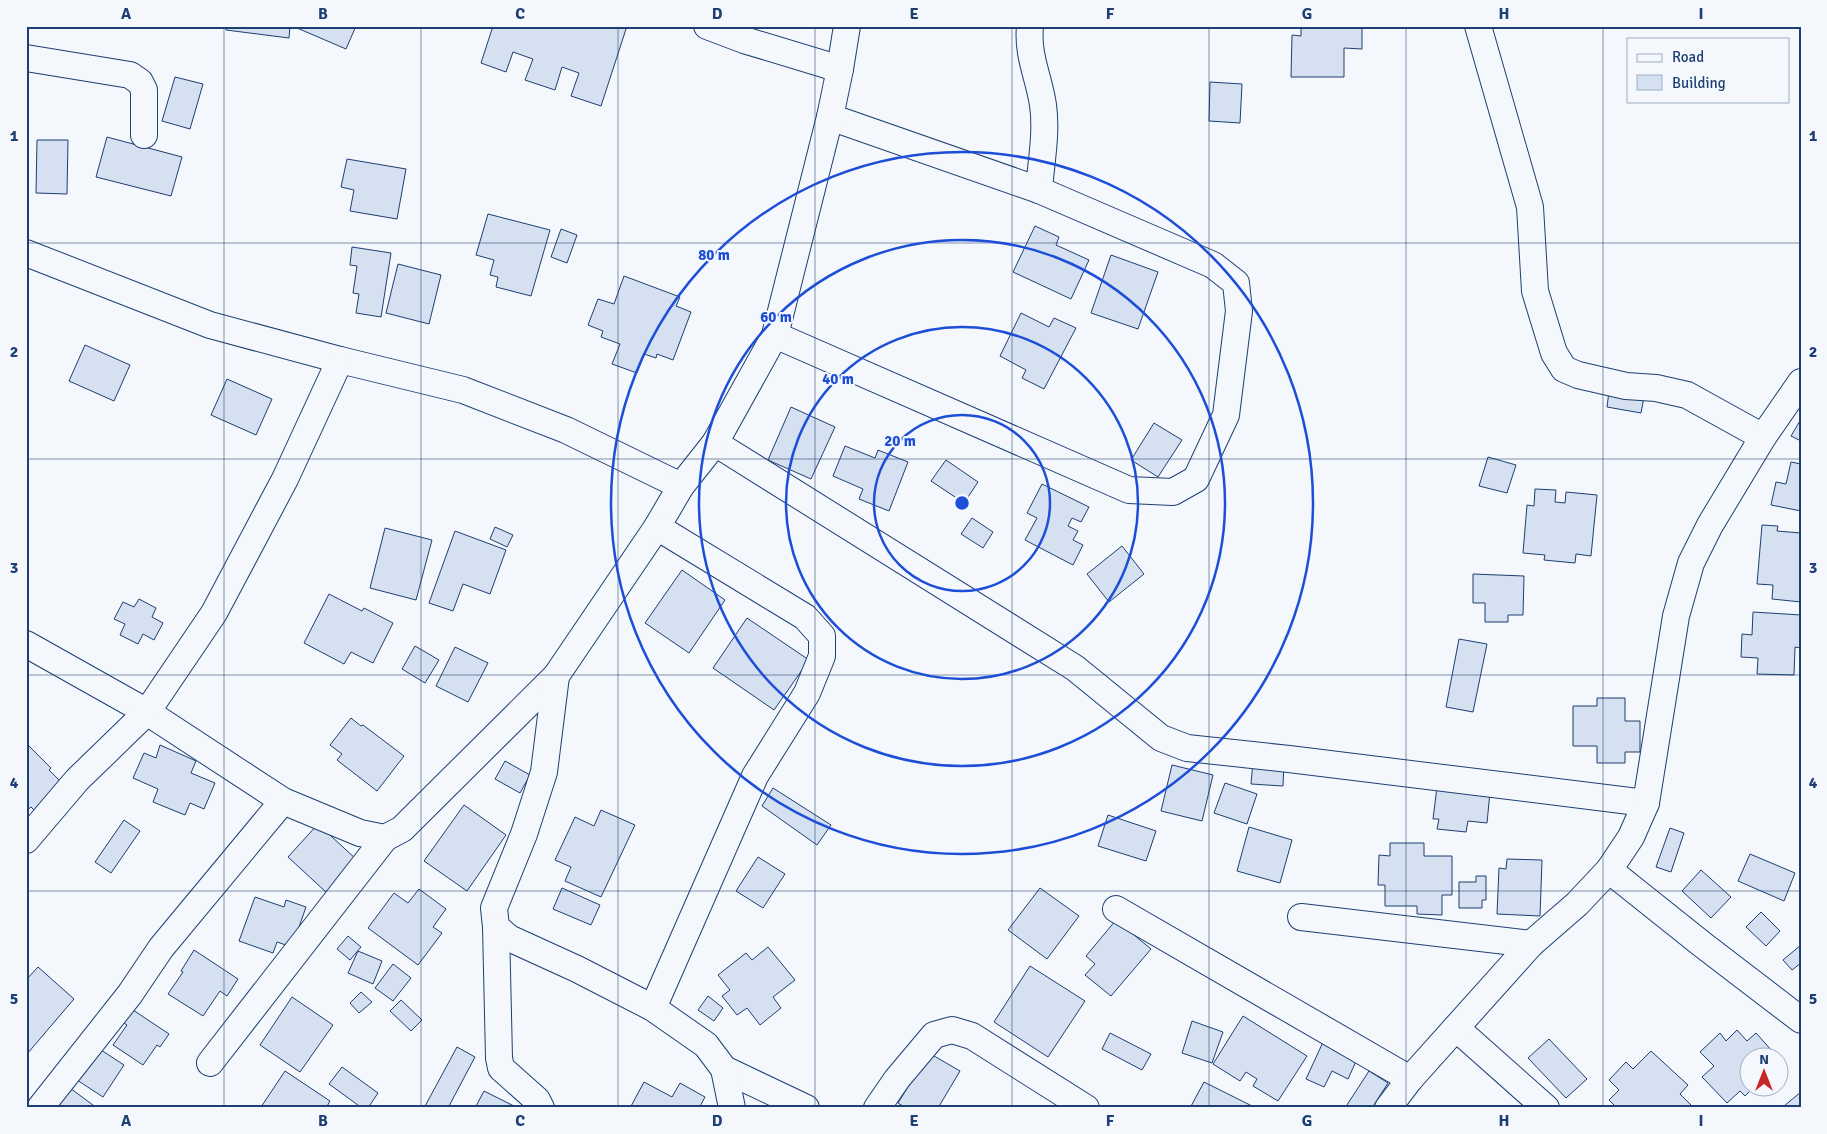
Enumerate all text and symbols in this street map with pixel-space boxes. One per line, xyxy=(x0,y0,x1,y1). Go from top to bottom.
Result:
text: A xyxy=(121,4,132,24)
text: B xyxy=(318,4,328,24)
text: C xyxy=(515,4,525,24)
text: D xyxy=(712,4,723,24)
text: E xyxy=(909,4,919,24)
text: F xyxy=(1106,4,1115,24)
text: G xyxy=(1302,4,1312,24)
text: H xyxy=(1499,4,1509,24)
text: I xyxy=(1698,4,1704,24)
legend xyxy=(1627,38,1790,102)
text: Road xyxy=(1672,48,1704,66)
text: Building xyxy=(1672,74,1726,92)
text: 1 xyxy=(10,126,19,146)
text: 1 xyxy=(1809,126,1818,146)
text: 80 m xyxy=(698,246,730,264)
text: 60 m xyxy=(760,308,792,326)
text: 2 xyxy=(10,342,18,362)
text: 2 xyxy=(1809,342,1817,362)
text: 40 m xyxy=(822,370,854,388)
text: 20 m xyxy=(884,432,916,450)
centre of rings xyxy=(953,494,971,512)
text: 3 xyxy=(10,558,18,578)
text: 3 xyxy=(1809,558,1817,578)
text: 4 xyxy=(10,773,19,793)
text: 4 xyxy=(1809,773,1818,793)
text: 5 xyxy=(10,989,18,1009)
text: 5 xyxy=(1809,989,1817,1009)
north arrow xyxy=(1740,1046,1790,1096)
text: N xyxy=(1759,1051,1769,1068)
text: A xyxy=(121,1111,132,1131)
text: B xyxy=(318,1111,328,1131)
text: C xyxy=(515,1111,525,1131)
text: D xyxy=(712,1111,723,1131)
text: E xyxy=(909,1111,919,1131)
text: F xyxy=(1106,1111,1115,1131)
text: G xyxy=(1302,1111,1312,1131)
text: H xyxy=(1499,1111,1509,1131)
text: I xyxy=(1698,1111,1704,1131)

